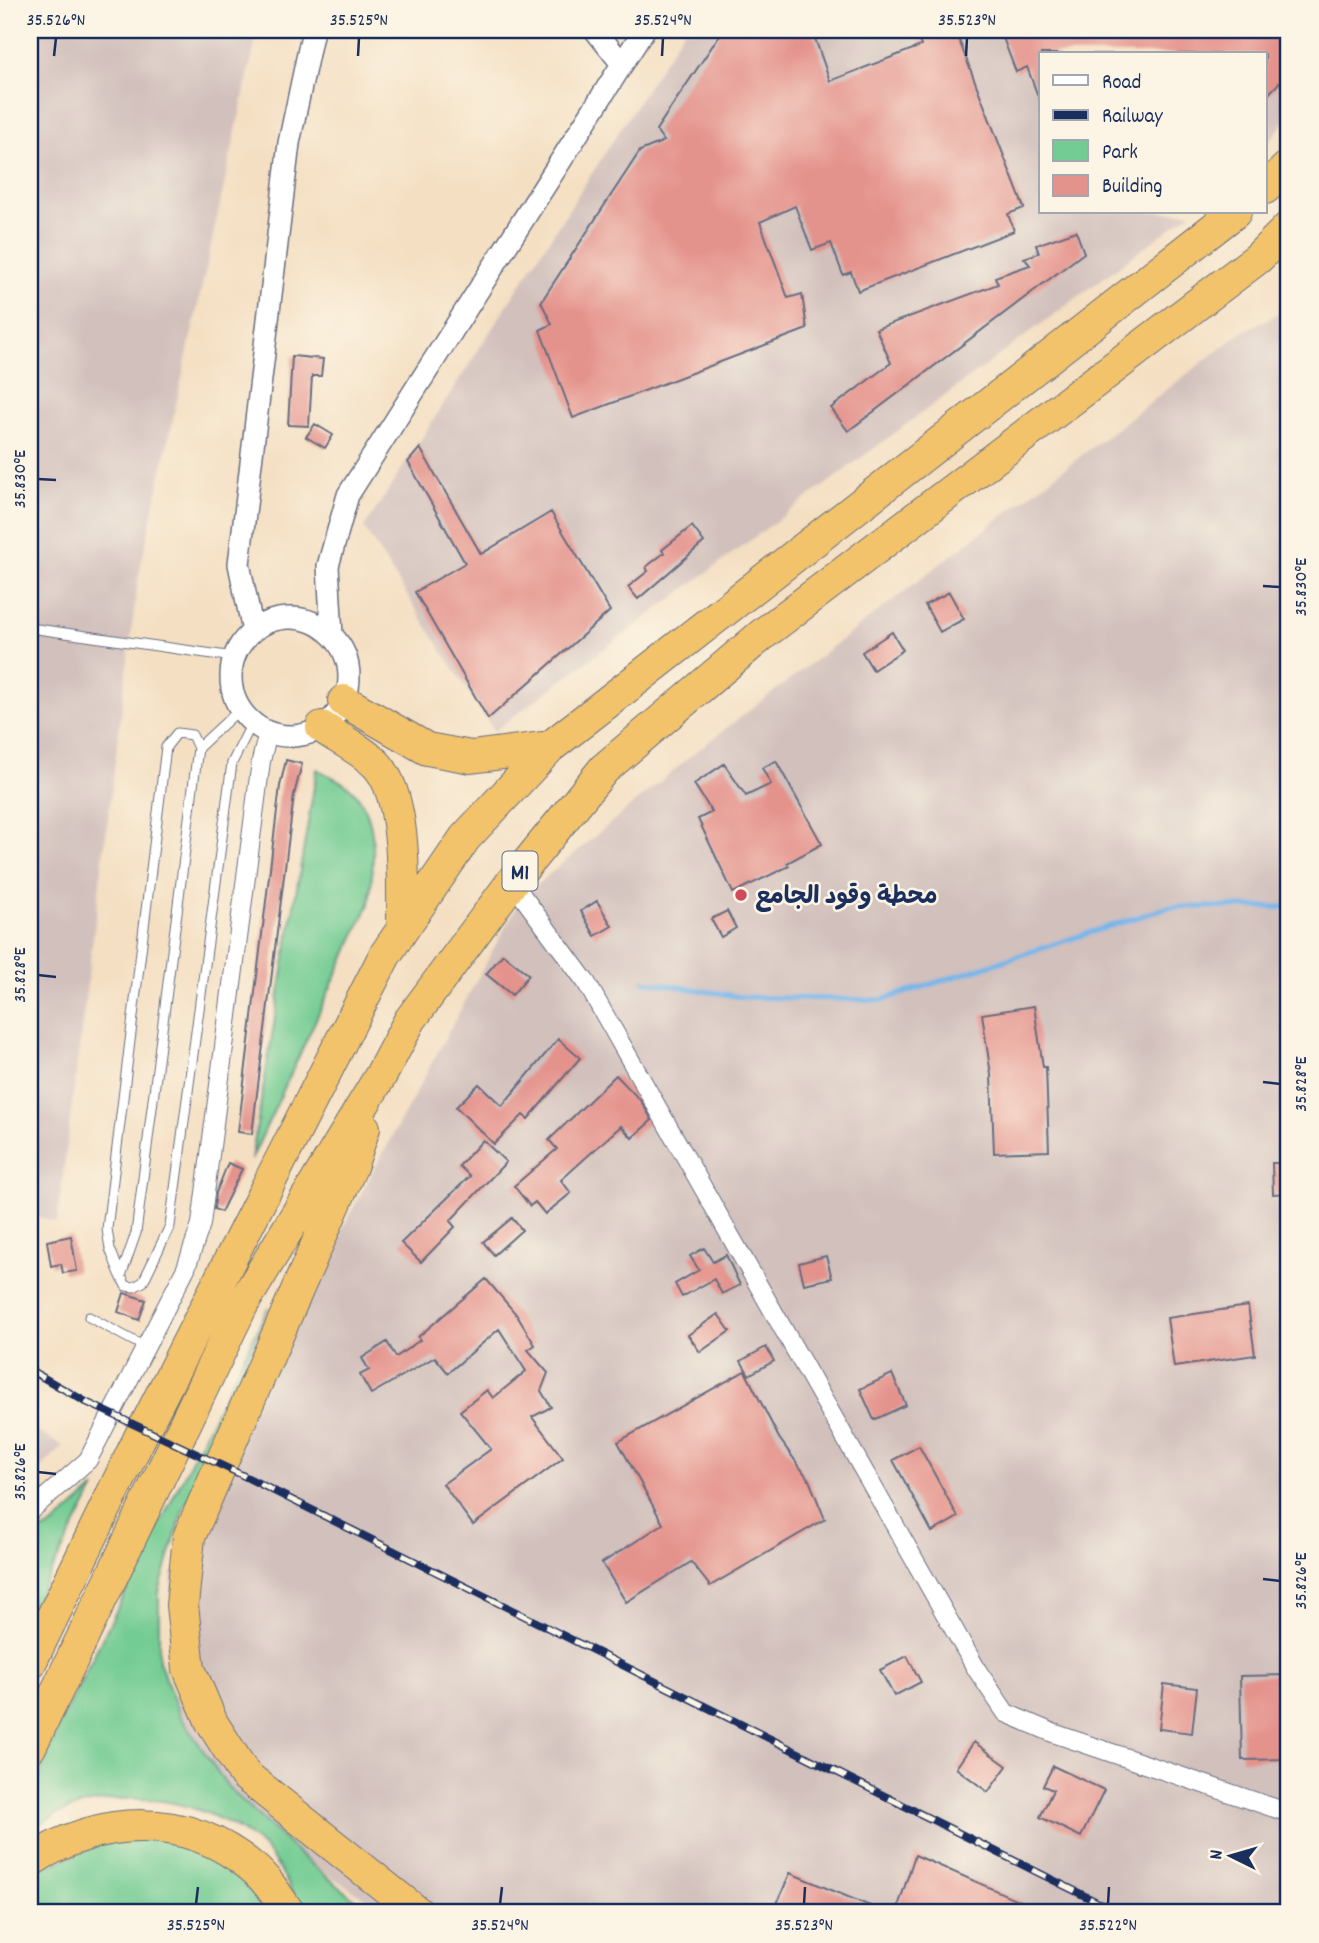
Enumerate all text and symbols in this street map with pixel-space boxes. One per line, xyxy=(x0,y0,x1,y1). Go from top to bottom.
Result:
text: 35.526°N xyxy=(26,9,86,34)
text: 35.525°N xyxy=(330,9,388,34)
text: 35.524°N xyxy=(634,9,692,34)
text: 35.523°N xyxy=(938,9,996,34)
legend xyxy=(1039,52,1266,214)
text: Road xyxy=(1102,69,1141,99)
text: Railway xyxy=(1102,103,1163,133)
text: Park xyxy=(1102,139,1138,169)
text: Building xyxy=(1102,173,1162,203)
text: 35.830°E xyxy=(9,450,34,508)
text: 35.830°E xyxy=(1290,558,1315,616)
road number: M1 xyxy=(503,852,538,890)
place label: محطة وقود الجامع xyxy=(755,881,937,915)
marker: محطة وقود الجامع xyxy=(733,887,749,903)
text: 35.828°E xyxy=(9,947,34,1003)
text: 35.828°E xyxy=(1290,1056,1315,1112)
text: 35.826°E xyxy=(9,1443,34,1501)
text: 35.826°E xyxy=(1290,1552,1315,1610)
north arrow xyxy=(1196,1820,1266,1890)
text: N xyxy=(1204,1849,1231,1861)
text: 35.525°N xyxy=(167,1914,225,1939)
text: 35.524°N xyxy=(471,1914,529,1939)
text: 35.523°N xyxy=(775,1914,833,1939)
text: 35.522°N xyxy=(1079,1914,1137,1939)

